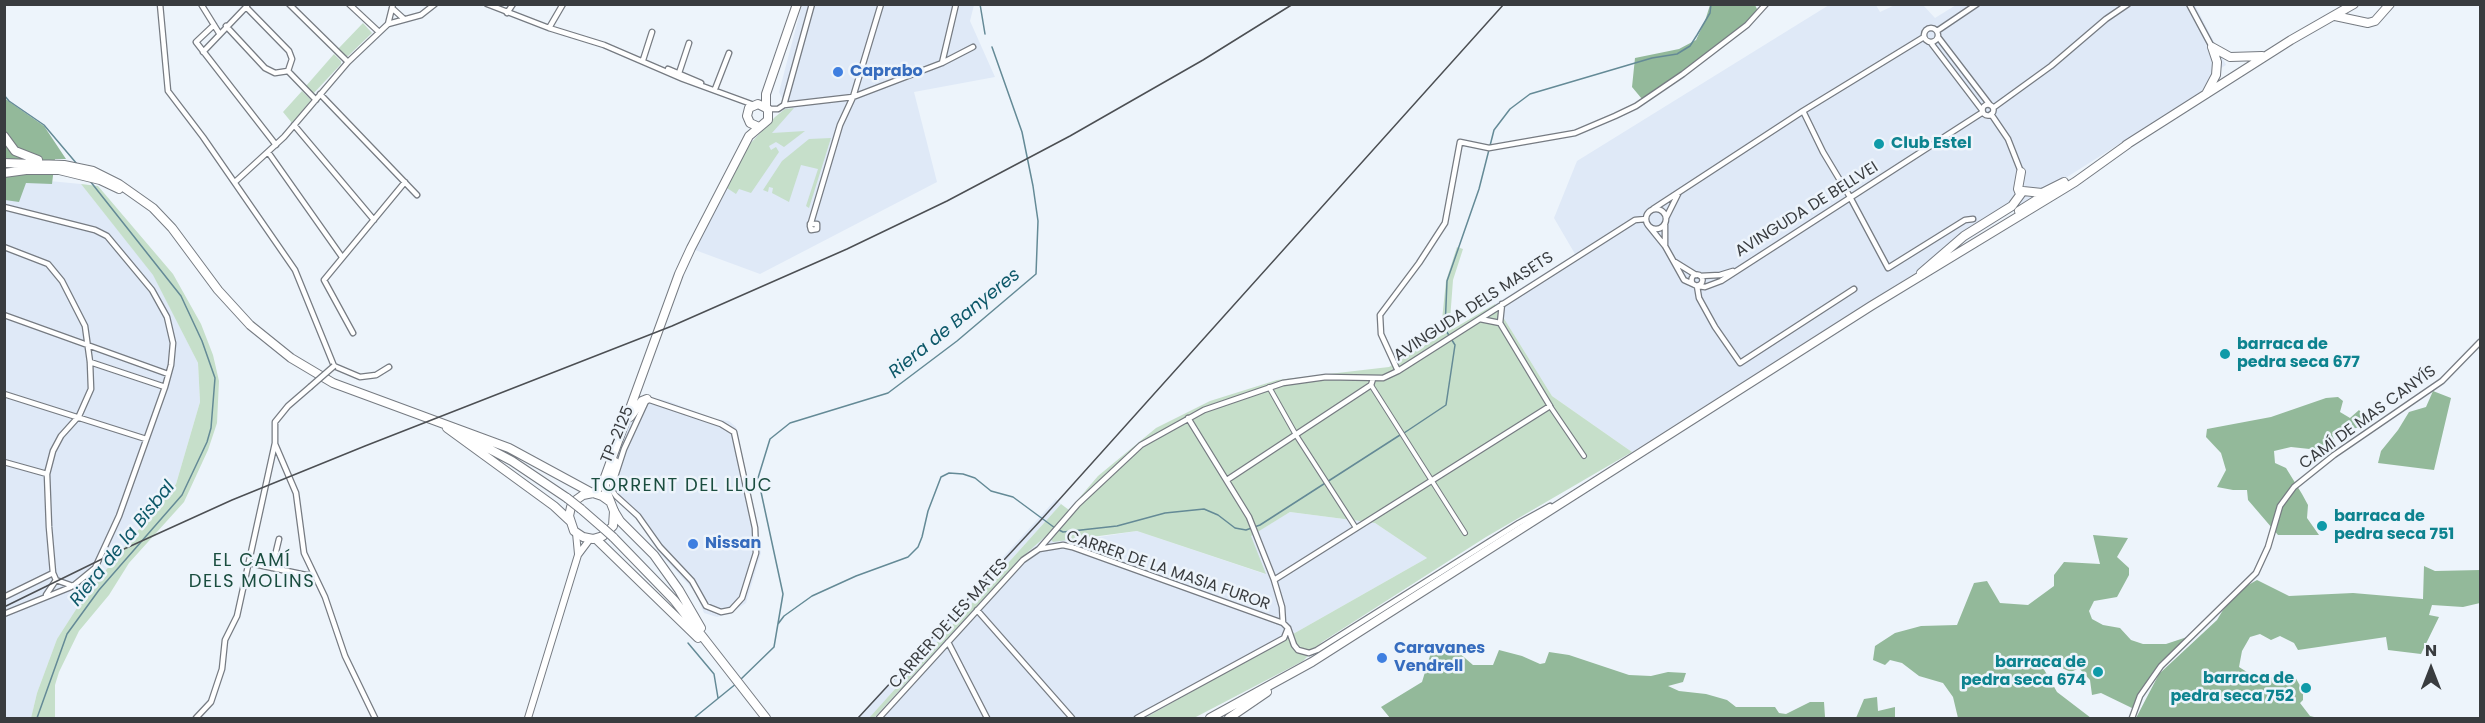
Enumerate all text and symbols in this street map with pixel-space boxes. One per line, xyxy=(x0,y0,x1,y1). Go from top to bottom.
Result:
place label: Caprabo xyxy=(850,62,923,82)
marker: Caprabo xyxy=(831,65,845,79)
place label: Club Estel xyxy=(1891,134,1972,154)
marker: Club Estel xyxy=(1872,137,1886,151)
street label: AVINGUDA DE BELLVEI xyxy=(1732,158,1882,262)
street label: AVINGUDA DELS MASETS xyxy=(1390,248,1558,366)
water label: Riera de Banyeres xyxy=(885,264,1025,384)
place label: barraca de pedra seca 677 xyxy=(2237,335,2360,373)
marker: barraca de pedra seca 677 xyxy=(2218,347,2232,361)
street label: CAMÍ DE MAS CANYÍS xyxy=(2296,362,2440,474)
street label: TP-2125 xyxy=(597,403,639,467)
district label: TORRENT DEL LLUC xyxy=(591,475,773,497)
water label: Riera de la Bisbal xyxy=(66,477,180,611)
place label: barraca de pedra seca 751 xyxy=(2334,507,2454,545)
marker: barraca de pedra seca 751 xyxy=(2315,519,2329,533)
street label: CARRER DE LA MASIA FUROR xyxy=(1064,527,1272,615)
place label: Nissan xyxy=(705,534,761,554)
marker: Nissan xyxy=(686,537,700,551)
district label: EL CAMÍ DELS MOLINS xyxy=(189,550,315,592)
street label: CARRER DE LES MATES xyxy=(886,555,1012,693)
place label: Caravanes Vendrell xyxy=(1394,639,1485,677)
north arrow xyxy=(2401,639,2461,699)
text: N xyxy=(2425,639,2437,662)
marker: Caravanes Vendrell xyxy=(1375,651,1389,665)
place label: barraca de pedra seca 674 xyxy=(1961,653,2086,691)
marker: barraca de pedra seca 674 xyxy=(2091,665,2105,679)
place label: barraca de pedra seca 752 xyxy=(2170,669,2294,707)
marker: barraca de pedra seca 752 xyxy=(2299,681,2313,695)

